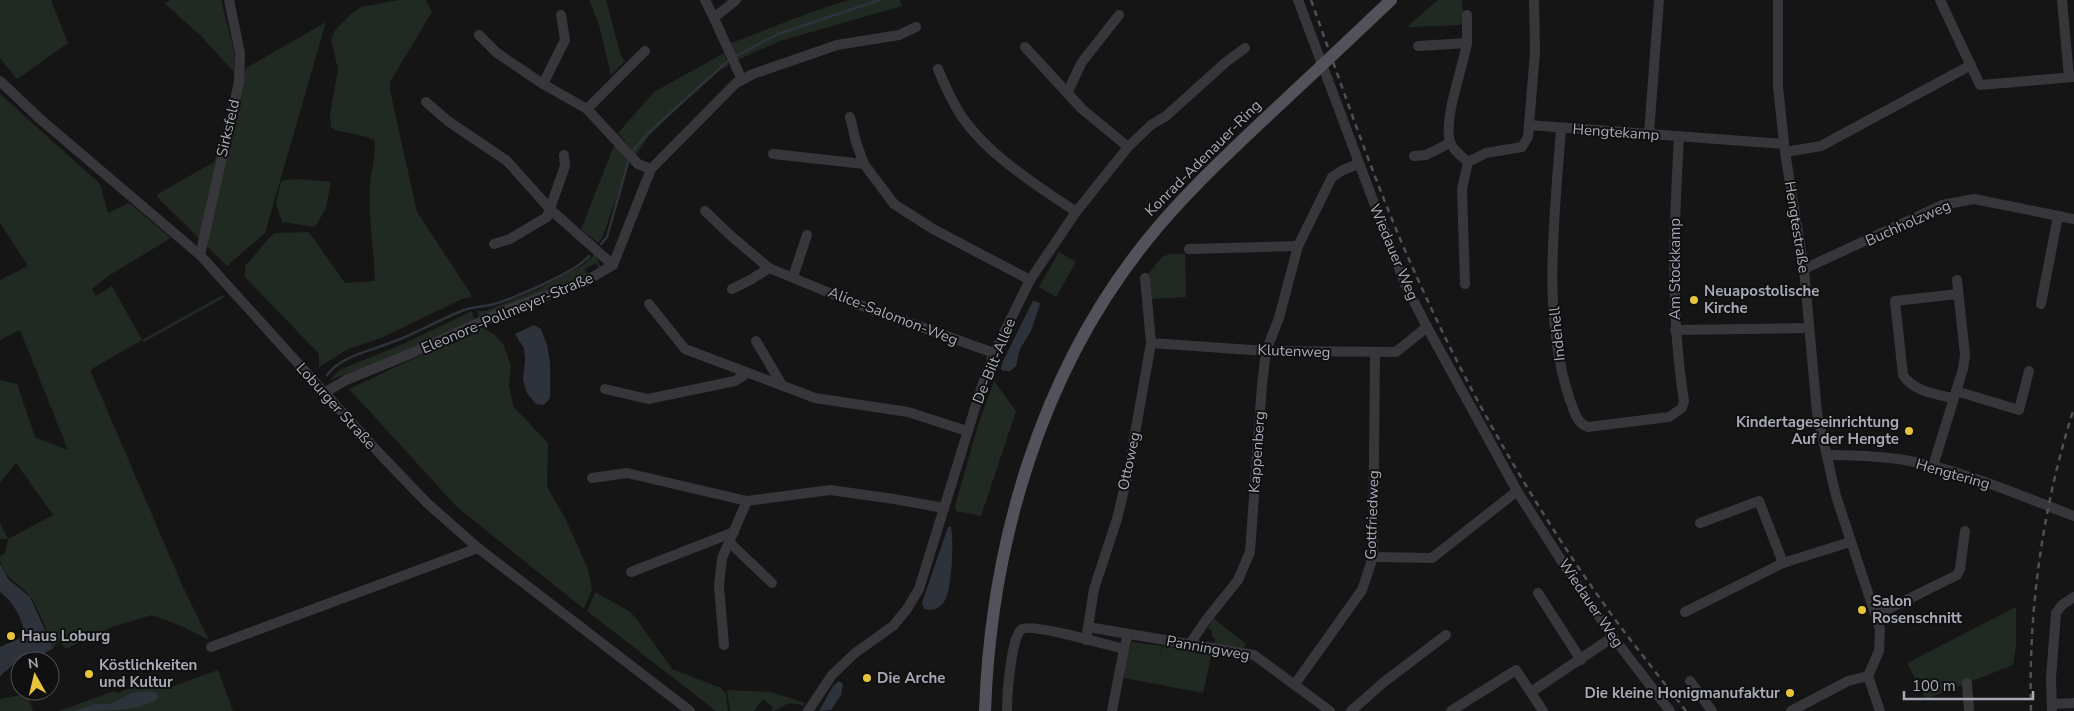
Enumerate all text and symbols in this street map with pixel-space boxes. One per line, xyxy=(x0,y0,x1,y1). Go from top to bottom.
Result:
street label: Konrad-Adenauer-Ring xyxy=(1140,95,1266,221)
street label: Sirksfeld xyxy=(212,97,244,159)
street label: Hengtekamp xyxy=(1572,119,1660,145)
street label: Hengtestraße xyxy=(1780,180,1814,274)
street label: Buchholzweg xyxy=(1862,195,1954,251)
street label: Wiedauer Weg xyxy=(1365,201,1423,303)
street label: Am Stockkamp xyxy=(1665,218,1685,320)
street label: Eleonore-Pollmeyer-Straße xyxy=(418,268,596,358)
place label: Neuapostolische Kirche xyxy=(1704,281,1819,318)
street label: Alice-Salomon-Weg xyxy=(825,282,961,350)
marker: Neuapostolische Kirche xyxy=(1688,294,1700,306)
street label: Indehell xyxy=(1544,305,1570,362)
street label: De-Bilt-Allee xyxy=(968,315,1020,407)
street label: Klutenweg xyxy=(1257,340,1331,362)
street label: Loburger Straße xyxy=(292,359,380,453)
street label: Kappenberg xyxy=(1244,410,1270,494)
place label: Kindertageseinrichtung Auf der Hengte xyxy=(1736,412,1899,449)
marker: Kindertageseinrichtung Auf der Hengte xyxy=(1903,425,1915,437)
street label: Ottoweg xyxy=(1113,430,1145,492)
street label: Hengtering xyxy=(1914,454,1992,494)
street label: Gottfriedweg xyxy=(1360,470,1384,560)
street label: Wiedauer Weg xyxy=(1554,555,1628,651)
place label: Salon Rosenschnitt xyxy=(1872,591,1962,628)
marker: Salon Rosenschnitt xyxy=(1856,604,1868,616)
place label: Haus Loburg xyxy=(21,626,110,646)
marker: Haus Loburg xyxy=(5,630,17,642)
street label: Panningweg xyxy=(1165,631,1251,665)
north arrow xyxy=(10,651,60,701)
text: N xyxy=(27,653,40,674)
place label: Köstlichkeiten und Kultur xyxy=(99,655,197,692)
marker: Köstlichkeiten und Kultur xyxy=(83,668,95,680)
place label: Die Arche xyxy=(877,668,945,688)
scale bar xyxy=(1904,668,2033,700)
marker: Die Arche xyxy=(861,672,873,684)
text: 100 m xyxy=(1912,676,1956,696)
place label: Die kleine Honigmanufaktur xyxy=(1584,683,1780,703)
marker: Die kleine Honigmanufaktur xyxy=(1784,687,1796,699)

